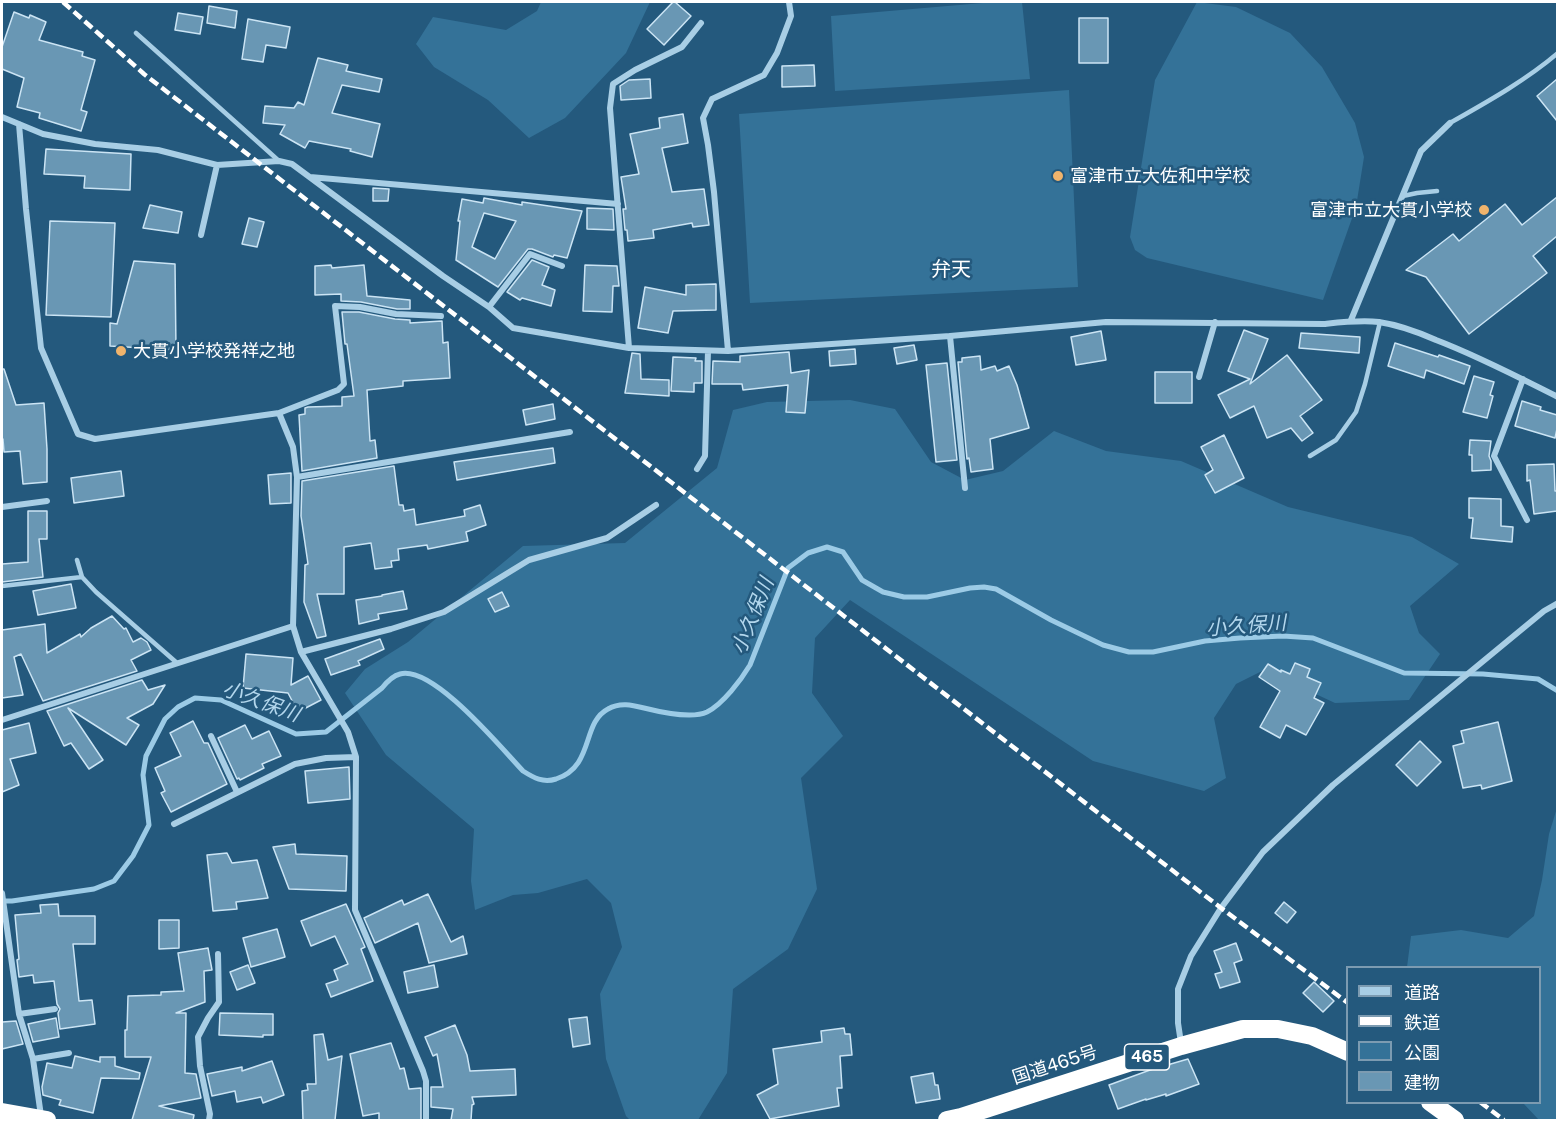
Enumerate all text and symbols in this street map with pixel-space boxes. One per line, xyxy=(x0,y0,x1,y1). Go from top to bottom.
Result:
place label: 富津市立大佐和中学校 xyxy=(1070,165,1250,187)
marker: 富津市立大佐和中学校 xyxy=(1051,169,1065,183)
place label: 富津市立大貫小学校 xyxy=(1310,199,1472,221)
marker: 富津市立大貫小学校 xyxy=(1477,203,1491,217)
district label: 弁天 xyxy=(931,258,971,282)
place label: 大貫小学校発祥之地 xyxy=(133,340,295,362)
marker: 大貫小学校発祥之地 xyxy=(114,344,128,358)
water label: 小久保川 xyxy=(727,574,779,658)
water label: 小久保川 xyxy=(1205,611,1287,641)
water label: 小久保川 xyxy=(219,677,303,727)
legend xyxy=(1346,966,1541,1104)
text: 道路 xyxy=(1404,982,1440,1003)
text: 鉄道 xyxy=(1404,1012,1440,1033)
street label: 国道465号 xyxy=(1010,1041,1100,1089)
text: 公園 xyxy=(1404,1042,1440,1063)
road number: 465 xyxy=(1124,1044,1170,1070)
text: 建物 xyxy=(1404,1072,1440,1093)

